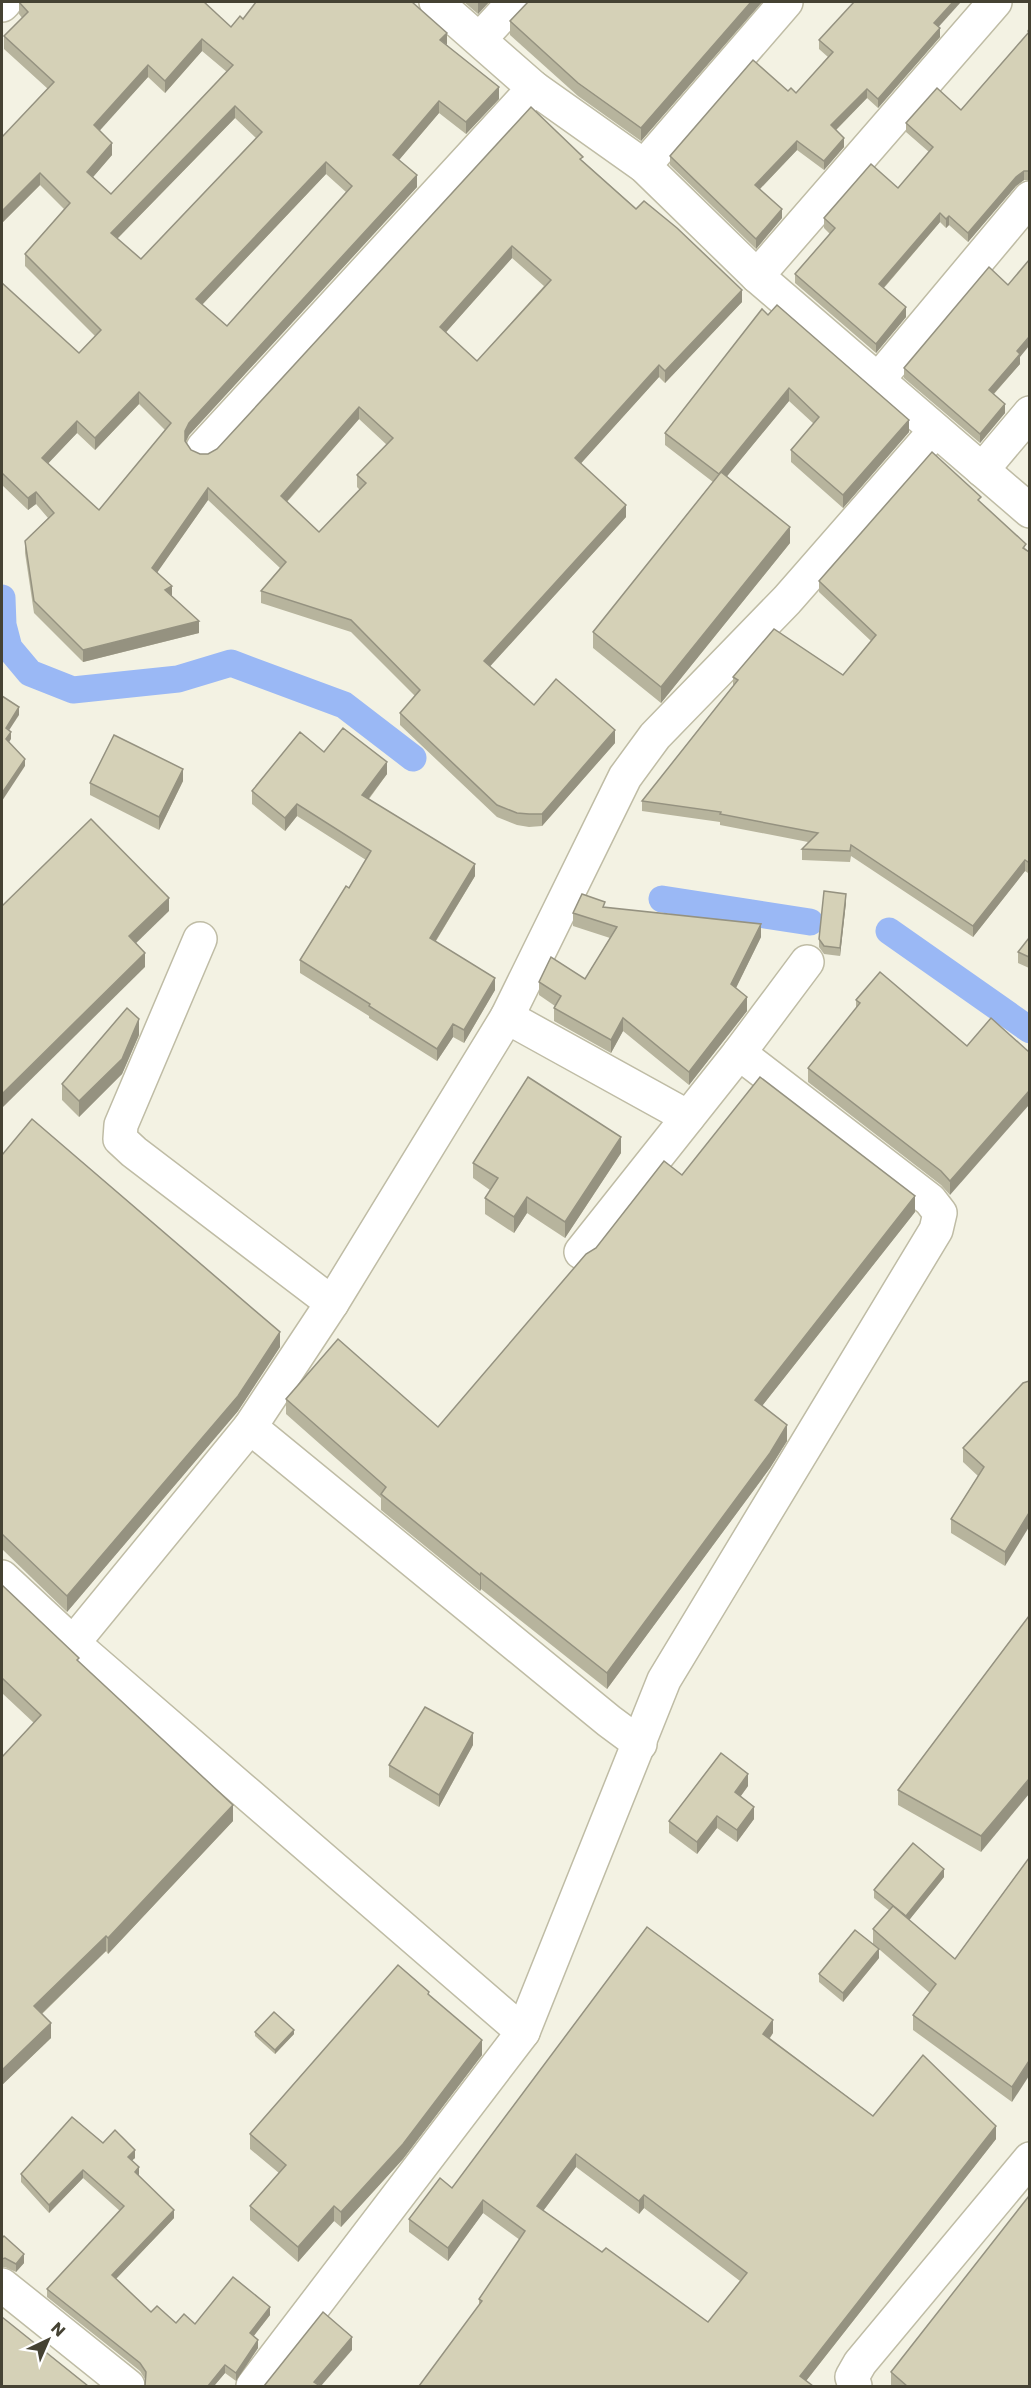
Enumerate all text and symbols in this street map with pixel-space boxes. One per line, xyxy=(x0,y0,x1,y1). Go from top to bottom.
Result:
north arrow xyxy=(18,2310,78,2370)
text: N xyxy=(46,2317,70,2342)

